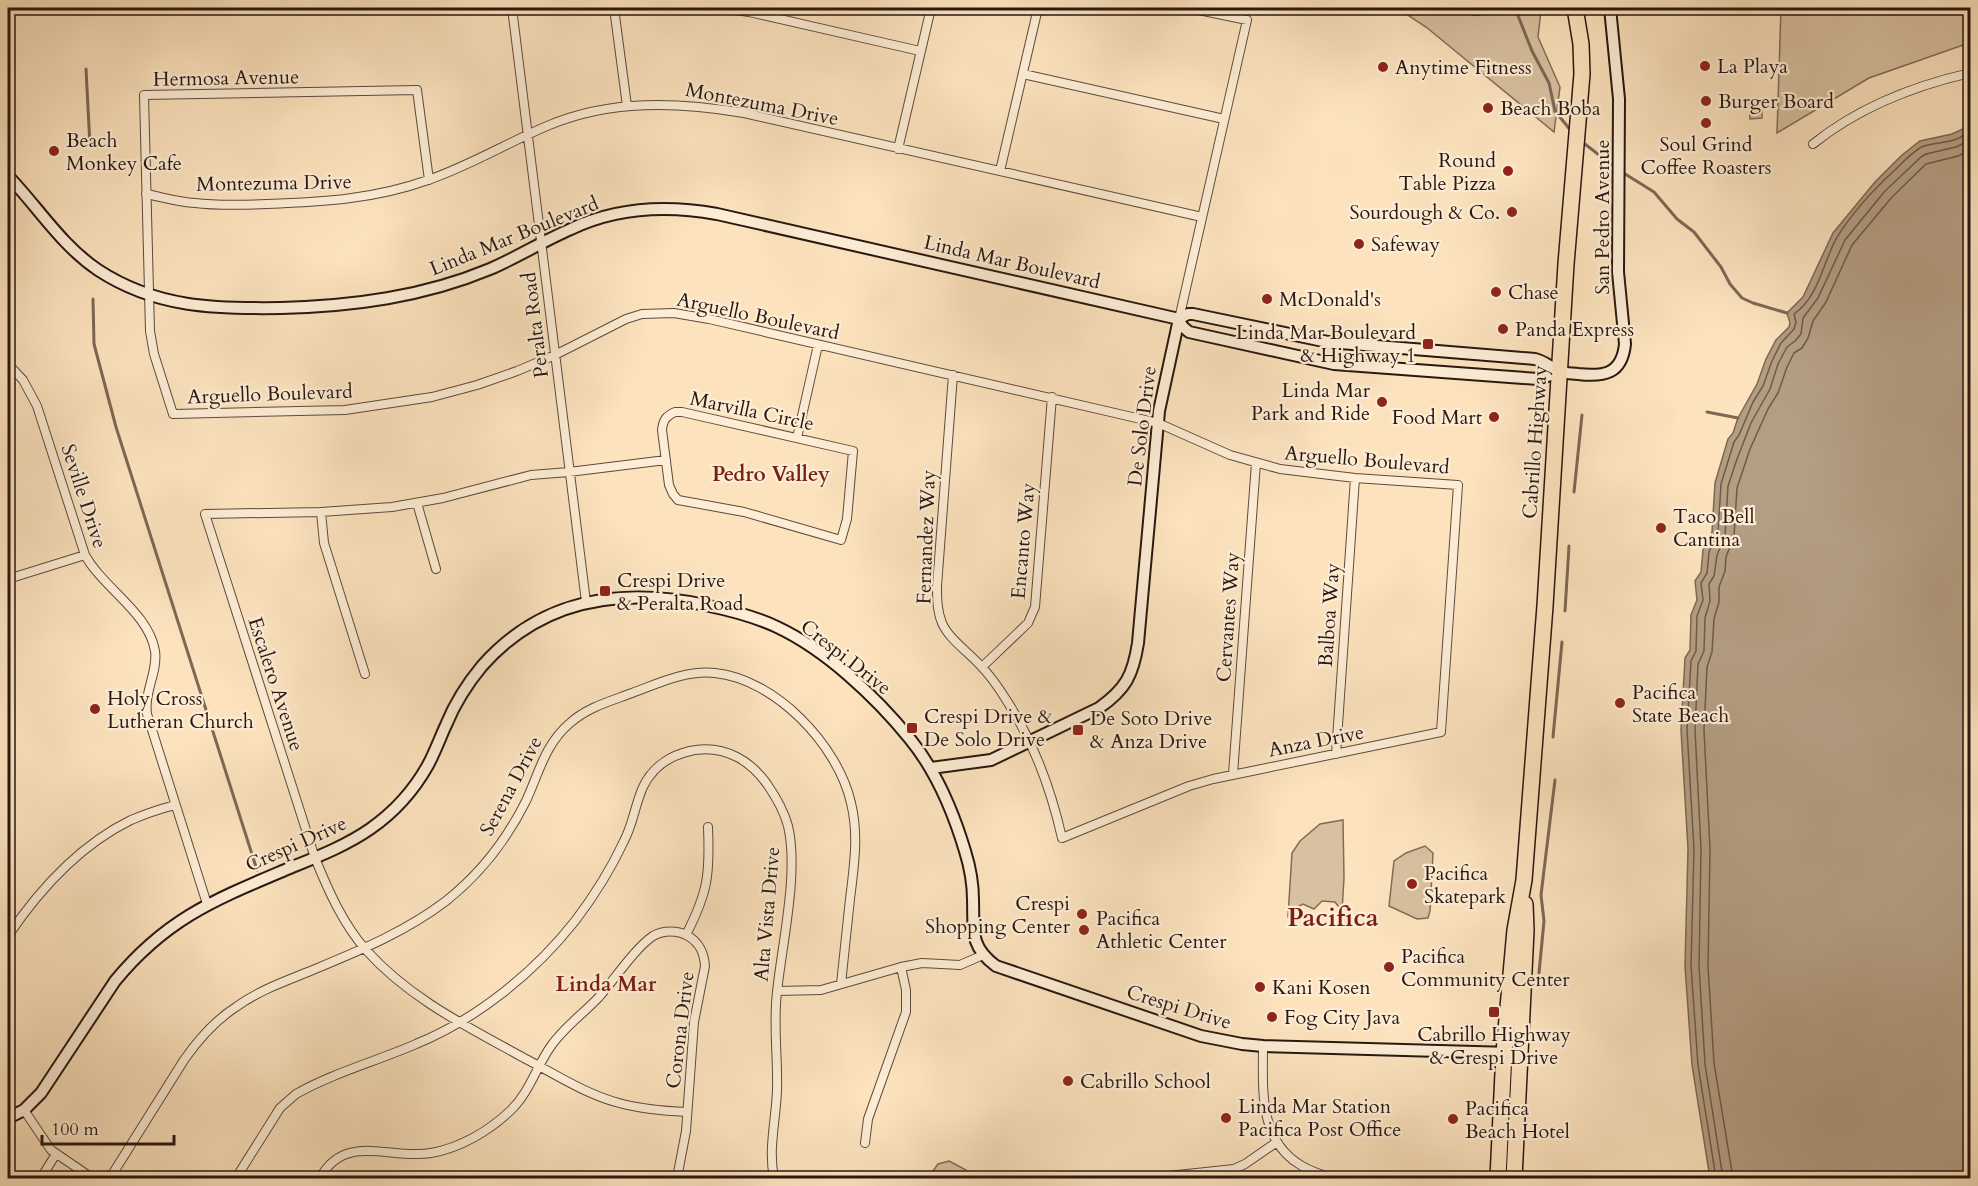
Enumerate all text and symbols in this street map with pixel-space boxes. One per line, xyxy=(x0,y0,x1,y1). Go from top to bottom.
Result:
place label: La Playa xyxy=(1717,53,1788,80)
place label: Anytime Fitness xyxy=(1395,54,1532,81)
marker: La Playa xyxy=(1698,59,1712,73)
marker: Anytime Fitness xyxy=(1376,60,1390,74)
street label: Hermosa Avenue xyxy=(153,63,299,93)
street label: Montezuma Drive xyxy=(683,76,841,132)
place label: Burger Board xyxy=(1718,88,1834,115)
marker: Burger Board xyxy=(1699,94,1713,108)
place label: Beach Boba xyxy=(1500,95,1601,122)
marker: Beach Boba xyxy=(1481,101,1495,115)
marker: Soul Grind Coffee Roasters xyxy=(1699,116,1713,130)
place label: Beach Monkey Cafe xyxy=(66,127,182,177)
place label: Soul Grind Coffee Roasters xyxy=(1640,131,1772,181)
street label: San Pedro Avenue xyxy=(1589,139,1616,295)
marker: Beach Monkey Cafe xyxy=(47,144,61,158)
place label: Round Table Pizza xyxy=(1398,147,1496,197)
marker: Round Table Pizza xyxy=(1501,164,1515,178)
street label: Montezuma Drive xyxy=(196,168,352,198)
street label: Linda Mar Boulevard xyxy=(425,190,603,282)
place label: Sourdough & Co. xyxy=(1349,199,1500,226)
marker: Sourdough & Co. xyxy=(1505,205,1519,219)
street label: Linda Mar Boulevard xyxy=(921,229,1103,295)
place label: Safeway xyxy=(1371,231,1441,258)
marker: Safeway xyxy=(1352,237,1366,251)
street label: Peralta Road xyxy=(515,270,555,379)
place label: Chase xyxy=(1508,279,1559,306)
marker: Chase xyxy=(1489,285,1503,299)
street label: Arguello Boulevard xyxy=(674,286,842,346)
place label: McDonald's xyxy=(1279,286,1381,313)
marker: McDonald's xyxy=(1260,292,1274,306)
place label: Panda Express xyxy=(1515,316,1634,343)
place label: Linda Mar Boulevard & Highway 1 xyxy=(1236,319,1416,369)
marker: Panda Express xyxy=(1496,322,1510,336)
marker: Linda Mar Boulevard & Highway 1 xyxy=(1421,337,1435,351)
street label: De Solo Drive xyxy=(1121,364,1163,488)
street label: Cabrillo Highway xyxy=(1516,364,1554,520)
place label: Linda Mar Park and Ride xyxy=(1251,377,1371,427)
street label: Arguello Boulevard xyxy=(187,378,353,410)
street label: Marvilla Circle xyxy=(687,385,817,437)
marker: Linda Mar Park and Ride xyxy=(1375,395,1389,409)
place label: Food Mart xyxy=(1392,404,1483,431)
marker: Food Mart xyxy=(1487,410,1501,424)
street label: Arguello Boulevard xyxy=(1283,439,1451,481)
street label: Seville Drive xyxy=(54,441,114,551)
district label: Pedro Valley xyxy=(712,460,830,489)
street label: Fernandez Way xyxy=(910,469,942,605)
street label: Encanto Way xyxy=(1004,481,1042,600)
place label: Taco Bell Cantina xyxy=(1673,503,1754,553)
marker: Taco Bell Cantina xyxy=(1654,521,1668,535)
street label: Cervantes Way xyxy=(1210,551,1246,683)
street label: Balboa Way xyxy=(1312,562,1346,668)
place label: Crespi Drive & Peralta Road xyxy=(617,567,744,617)
marker: Crespi Drive & Peralta Road xyxy=(598,584,612,598)
street label: Crespi Drive xyxy=(795,613,897,701)
street label: Escalero Avenue xyxy=(242,614,310,754)
place label: Pacifica State Beach xyxy=(1632,679,1729,729)
place label: Holy Cross Lutheran Church xyxy=(107,685,254,735)
marker: Pacifica State Beach xyxy=(1613,696,1627,710)
marker: Holy Cross Lutheran Church xyxy=(88,702,102,716)
place label: Crespi Drive & De Solo Drive xyxy=(924,703,1053,753)
place label: De Soto Drive & Anza Drive xyxy=(1090,705,1212,755)
street label: Anza Drive xyxy=(1266,719,1366,763)
marker: Crespi Drive & De Solo Drive xyxy=(905,721,919,735)
marker: De Soto Drive & Anza Drive xyxy=(1071,723,1085,737)
street label: Serena Drive xyxy=(473,731,549,841)
street label: Crespi Drive xyxy=(241,810,351,878)
street label: Alta Vista Drive xyxy=(748,845,786,983)
place label: Pacifica Skatepark xyxy=(1424,860,1506,910)
marker: Pacifica Skatepark xyxy=(1405,877,1419,891)
place label: Crespi Shopping Center xyxy=(925,890,1071,940)
district label: Pacifica xyxy=(1287,900,1379,935)
place label: Pacifica Athletic Center xyxy=(1096,905,1227,955)
marker: Crespi Shopping Center xyxy=(1075,907,1089,921)
marker: Pacifica Athletic Center xyxy=(1077,923,1091,937)
place label: Pacifica Community Center xyxy=(1401,943,1570,993)
marker: Pacifica Community Center xyxy=(1382,960,1396,974)
district label: Linda Mar xyxy=(556,970,657,999)
street label: Corona Drive xyxy=(659,970,701,1090)
place label: Kani Kosen xyxy=(1272,974,1371,1001)
street label: Crespi Drive xyxy=(1123,978,1235,1036)
marker: Kani Kosen xyxy=(1253,980,1267,994)
place label: Fog City Java xyxy=(1284,1004,1400,1031)
marker: Cabrillo Highway & Crespi Drive xyxy=(1487,1005,1501,1019)
marker: Fog City Java xyxy=(1265,1010,1279,1024)
place label: Cabrillo Highway & Crespi Drive xyxy=(1417,1021,1571,1071)
place label: Cabrillo School xyxy=(1080,1068,1211,1095)
marker: Cabrillo School xyxy=(1061,1074,1075,1088)
place label: Linda Mar Station Pacifica Post Office xyxy=(1238,1093,1401,1143)
place label: Pacifica Beach Hotel xyxy=(1465,1095,1570,1145)
scale bar xyxy=(42,1108,174,1146)
marker: Linda Mar Station Pacifica Post Office xyxy=(1219,1111,1233,1125)
marker: Pacifica Beach Hotel xyxy=(1446,1112,1460,1126)
text: 100 m xyxy=(51,1117,99,1142)

